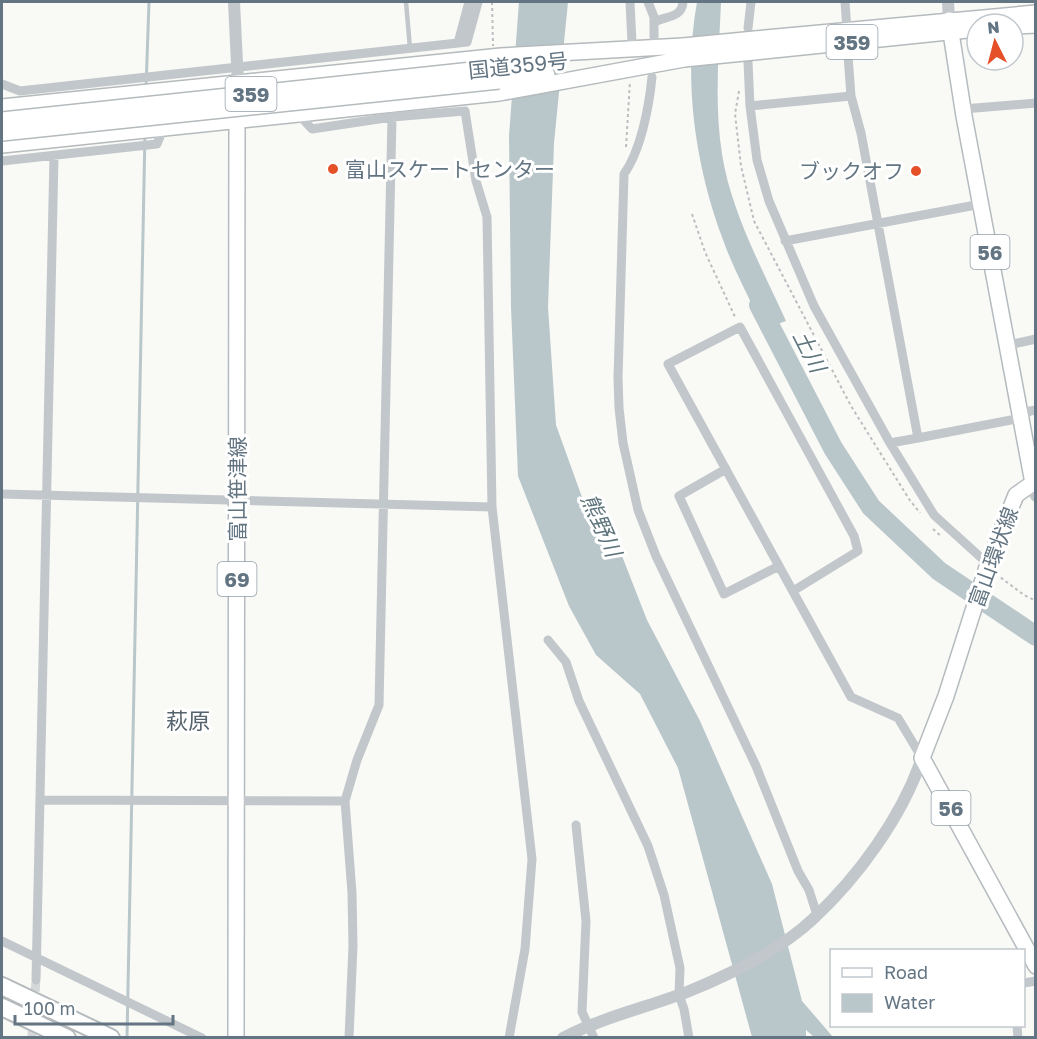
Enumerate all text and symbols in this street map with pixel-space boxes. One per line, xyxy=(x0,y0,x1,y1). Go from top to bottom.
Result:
north arrow xyxy=(965,12,1025,72)
text: N xyxy=(986,17,1001,38)
road number: 359 xyxy=(826,25,878,59)
street label: 国道359号 xyxy=(467,47,569,83)
road number: 359 xyxy=(226,77,276,111)
place label: 富山スケートセンター xyxy=(345,156,555,182)
place label: ブックオフ xyxy=(799,158,904,184)
marker: 富山スケートセンター xyxy=(326,162,340,176)
marker: ブックオフ xyxy=(909,164,923,178)
road number: 56 xyxy=(970,235,1010,269)
water label: 土川 xyxy=(788,325,833,379)
street label: 富山笹津線 xyxy=(224,437,250,542)
water label: 熊野川 xyxy=(576,489,629,562)
street label: 富山環状線 xyxy=(963,503,1023,611)
road number: 69 xyxy=(218,562,256,596)
district label: 萩原 xyxy=(166,707,210,734)
road number: 56 xyxy=(932,791,970,825)
legend xyxy=(830,949,1025,1027)
text: Road xyxy=(884,961,928,983)
scale bar xyxy=(15,988,172,1026)
text: Water xyxy=(884,991,935,1013)
text: 100 m xyxy=(24,997,75,1019)

